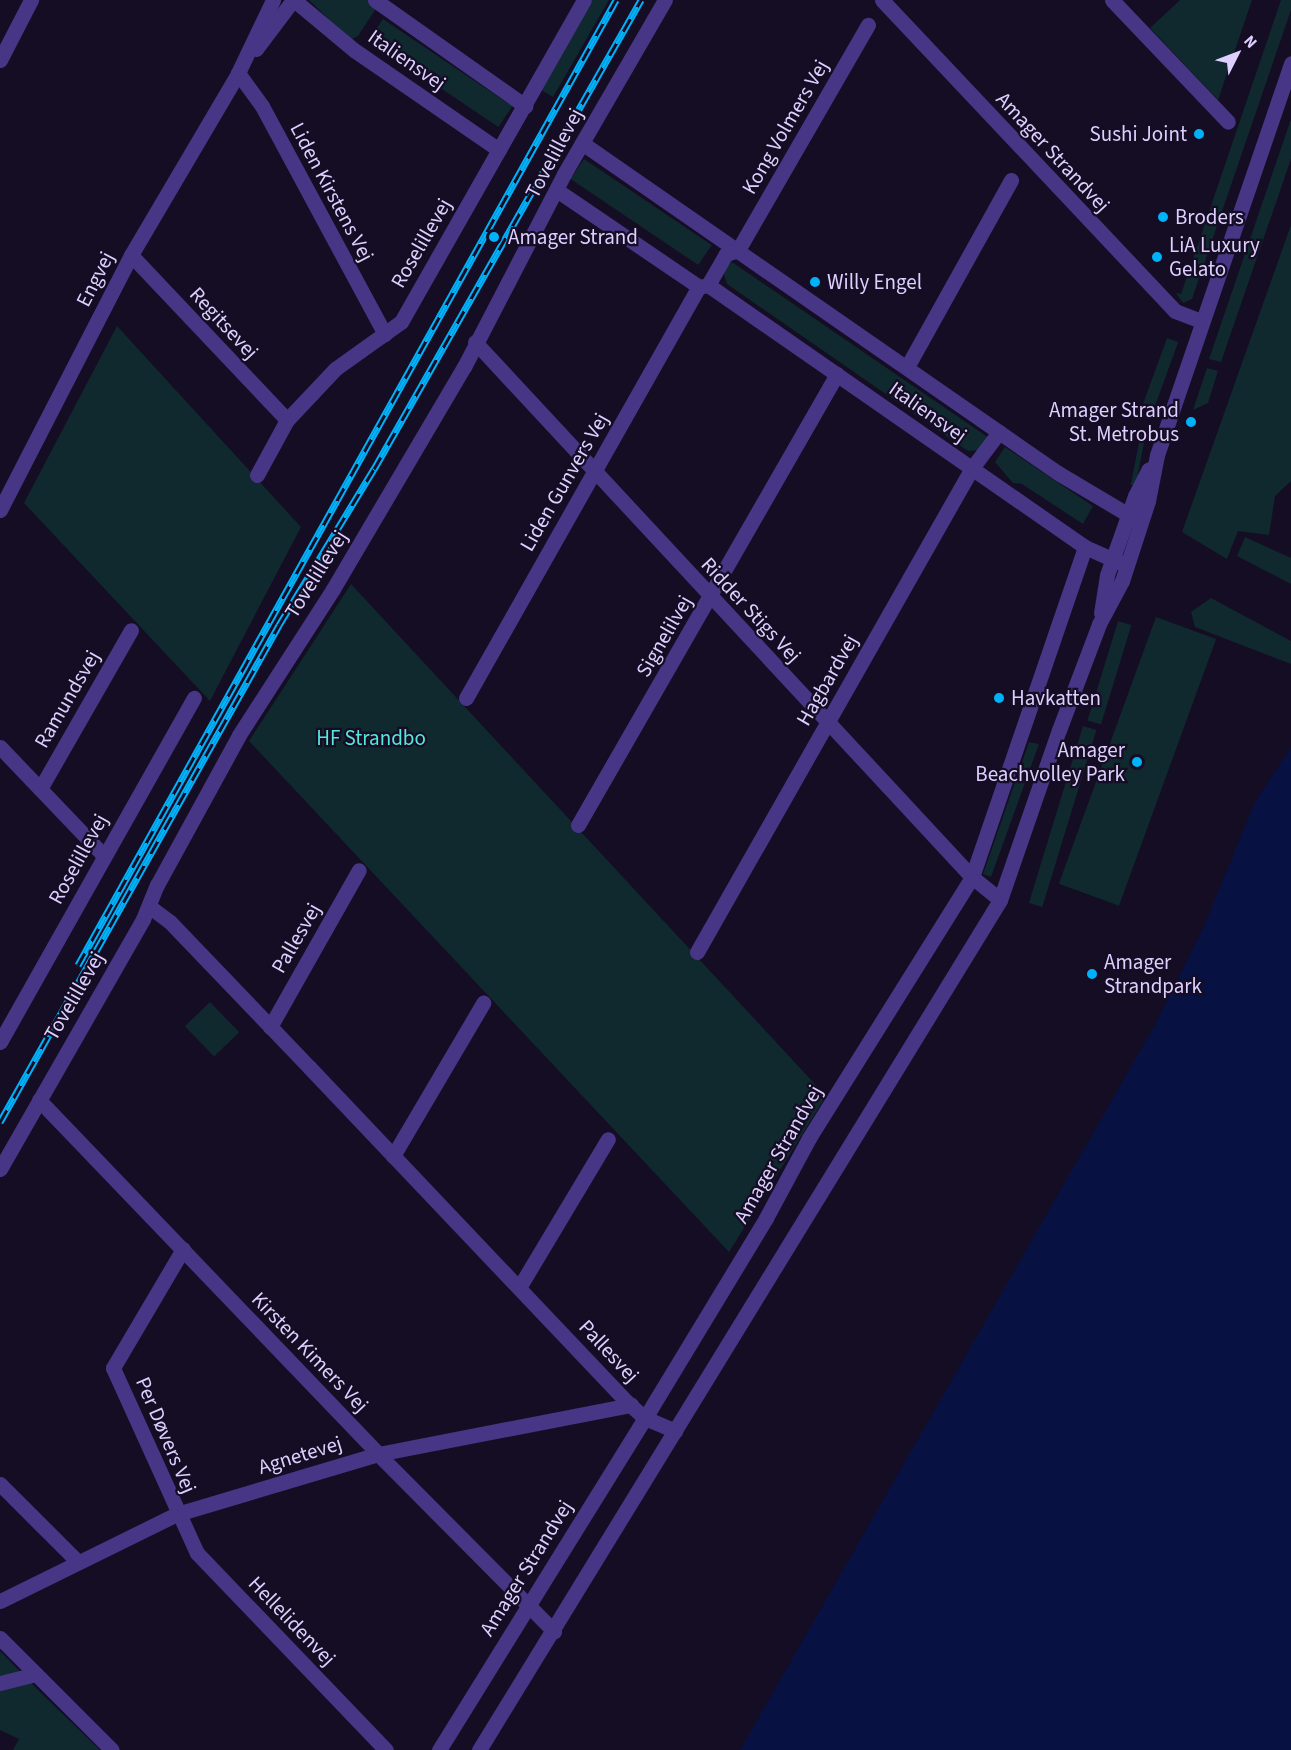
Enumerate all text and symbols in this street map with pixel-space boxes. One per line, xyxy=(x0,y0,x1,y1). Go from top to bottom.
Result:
street label: Italiensvej xyxy=(363,24,451,96)
north arrow xyxy=(1207,24,1267,84)
text: N xyxy=(1239,31,1262,53)
street label: Kong Volmers Vej xyxy=(736,55,834,199)
street label: Amager Strandvej xyxy=(991,87,1115,217)
street label: Tovelillevej xyxy=(520,104,588,202)
street label: Liden Kirstens Vej xyxy=(285,118,379,266)
place label: Sushi Joint xyxy=(1090,121,1187,147)
marker: Sushi Joint xyxy=(1192,127,1206,141)
street label: Roselillevej xyxy=(385,194,457,292)
place label: Broders xyxy=(1175,204,1244,230)
marker: Broders xyxy=(1156,210,1170,224)
place label: Amager Strand xyxy=(508,224,638,250)
marker: Amager Strand xyxy=(485,228,503,246)
place label: LiA Luxury Gelato xyxy=(1169,232,1260,282)
street label: Engvej xyxy=(71,247,119,311)
marker: LiA Luxury Gelato xyxy=(1150,250,1164,264)
place label: Willy Engel xyxy=(827,269,922,295)
marker: Willy Engel xyxy=(808,275,822,289)
street label: Regitsevej xyxy=(184,282,264,364)
street label: Italiensvej xyxy=(884,376,972,448)
place label: Amager Strand St. Metrobus xyxy=(1049,397,1179,447)
street label: Liden Gunvers Vej xyxy=(514,408,614,556)
marker: Amager Strand St. Metrobus xyxy=(1184,415,1198,429)
street label: Tovelillevej xyxy=(279,526,353,622)
street label: Ridder Stigs Vej xyxy=(696,552,806,668)
street label: Signelilvej xyxy=(631,591,697,681)
street label: Hagbardvej xyxy=(791,630,863,730)
street label: Ramundsvej xyxy=(29,646,105,752)
place label: Havkatten xyxy=(1011,685,1101,711)
marker: Havkatten xyxy=(992,691,1006,705)
park label: HF Strandbo xyxy=(316,725,426,751)
place label: Amager Beachvolley Park xyxy=(975,737,1125,787)
marker: Amager Beachvolley Park xyxy=(1130,755,1144,769)
street label: Roselillevej xyxy=(43,809,113,909)
street label: Pallesvej xyxy=(266,898,326,978)
street label: Tovelillevej xyxy=(38,947,110,1045)
place label: Amager Strandpark xyxy=(1104,949,1202,999)
marker: Amager Strandpark xyxy=(1085,967,1099,981)
street label: Amager Strandvej xyxy=(728,1080,828,1228)
street label: Kirsten Kimers Vej xyxy=(246,1287,374,1417)
street label: Pallesvej xyxy=(574,1314,644,1388)
street label: Per Døvers Vej xyxy=(130,1373,202,1497)
street label: Agnetevej xyxy=(255,1430,345,1480)
street label: Amager Strandvej xyxy=(474,1495,578,1641)
street label: Hellelidenvej xyxy=(243,1571,341,1671)

